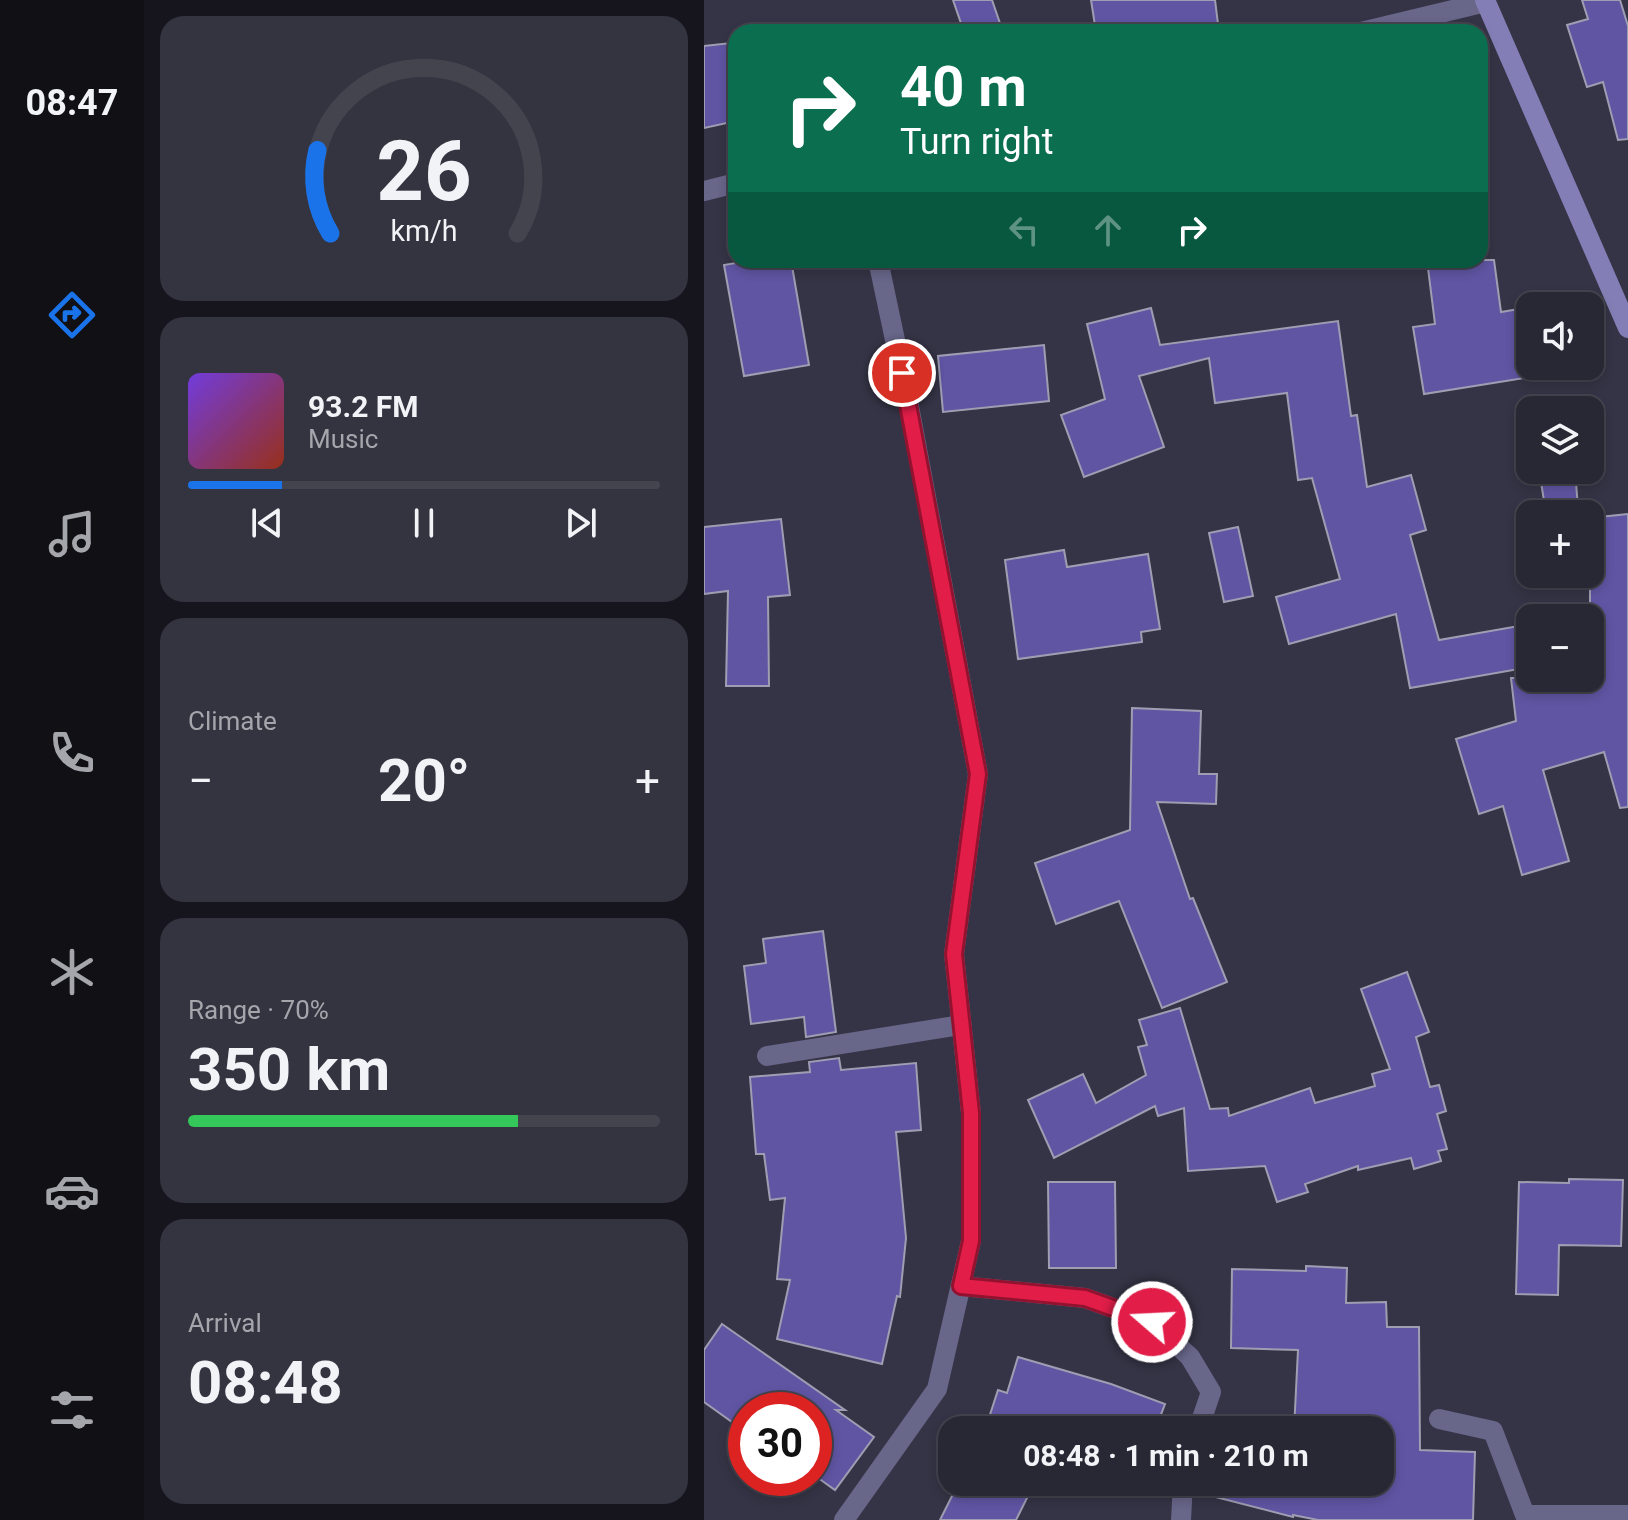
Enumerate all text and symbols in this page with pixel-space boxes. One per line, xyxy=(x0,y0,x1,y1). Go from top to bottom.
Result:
text: 40 m xyxy=(900,54,1027,120)
icon: right xyxy=(768,56,872,160)
text: 08:47 xyxy=(26,82,118,124)
text: Turn right xyxy=(900,121,1053,163)
text: 26 xyxy=(376,123,472,220)
icon: left xyxy=(1002,208,1046,252)
icon: ahead xyxy=(1086,208,1130,252)
icon: right xyxy=(1170,208,1214,252)
text: km/h xyxy=(390,215,458,249)
icon: directions xyxy=(44,287,100,343)
map controls xyxy=(1516,292,1604,692)
button: sound xyxy=(1516,292,1604,380)
pin xyxy=(868,339,936,407)
icon: arrive xyxy=(880,351,924,395)
text: 93.2 FM xyxy=(308,389,419,424)
button: layers xyxy=(1516,396,1604,484)
text: Music xyxy=(308,424,378,454)
button: + xyxy=(1516,500,1604,588)
icon: previous xyxy=(245,501,289,545)
icon: pause xyxy=(402,501,446,545)
icon: next xyxy=(559,501,603,545)
icon: music xyxy=(44,506,100,562)
button: − xyxy=(1516,604,1604,692)
text: Climate xyxy=(188,706,277,736)
icon: phone xyxy=(44,725,100,781)
text: 20° xyxy=(378,745,470,816)
text: − xyxy=(188,755,213,807)
text: + xyxy=(635,755,660,807)
icon: climate xyxy=(44,944,100,1000)
text: Range · 70% xyxy=(188,995,329,1025)
text: 350 km xyxy=(188,1034,390,1105)
icon: car xyxy=(44,1163,100,1219)
position arrow xyxy=(1110,1280,1194,1364)
text: Arrival xyxy=(188,1308,262,1338)
text: 08:48 xyxy=(188,1347,343,1418)
icon: filters xyxy=(44,1382,100,1438)
speed limit sign: 30 xyxy=(728,1392,832,1496)
text: 08:48 · 1 min · 210 m xyxy=(1023,1438,1309,1473)

